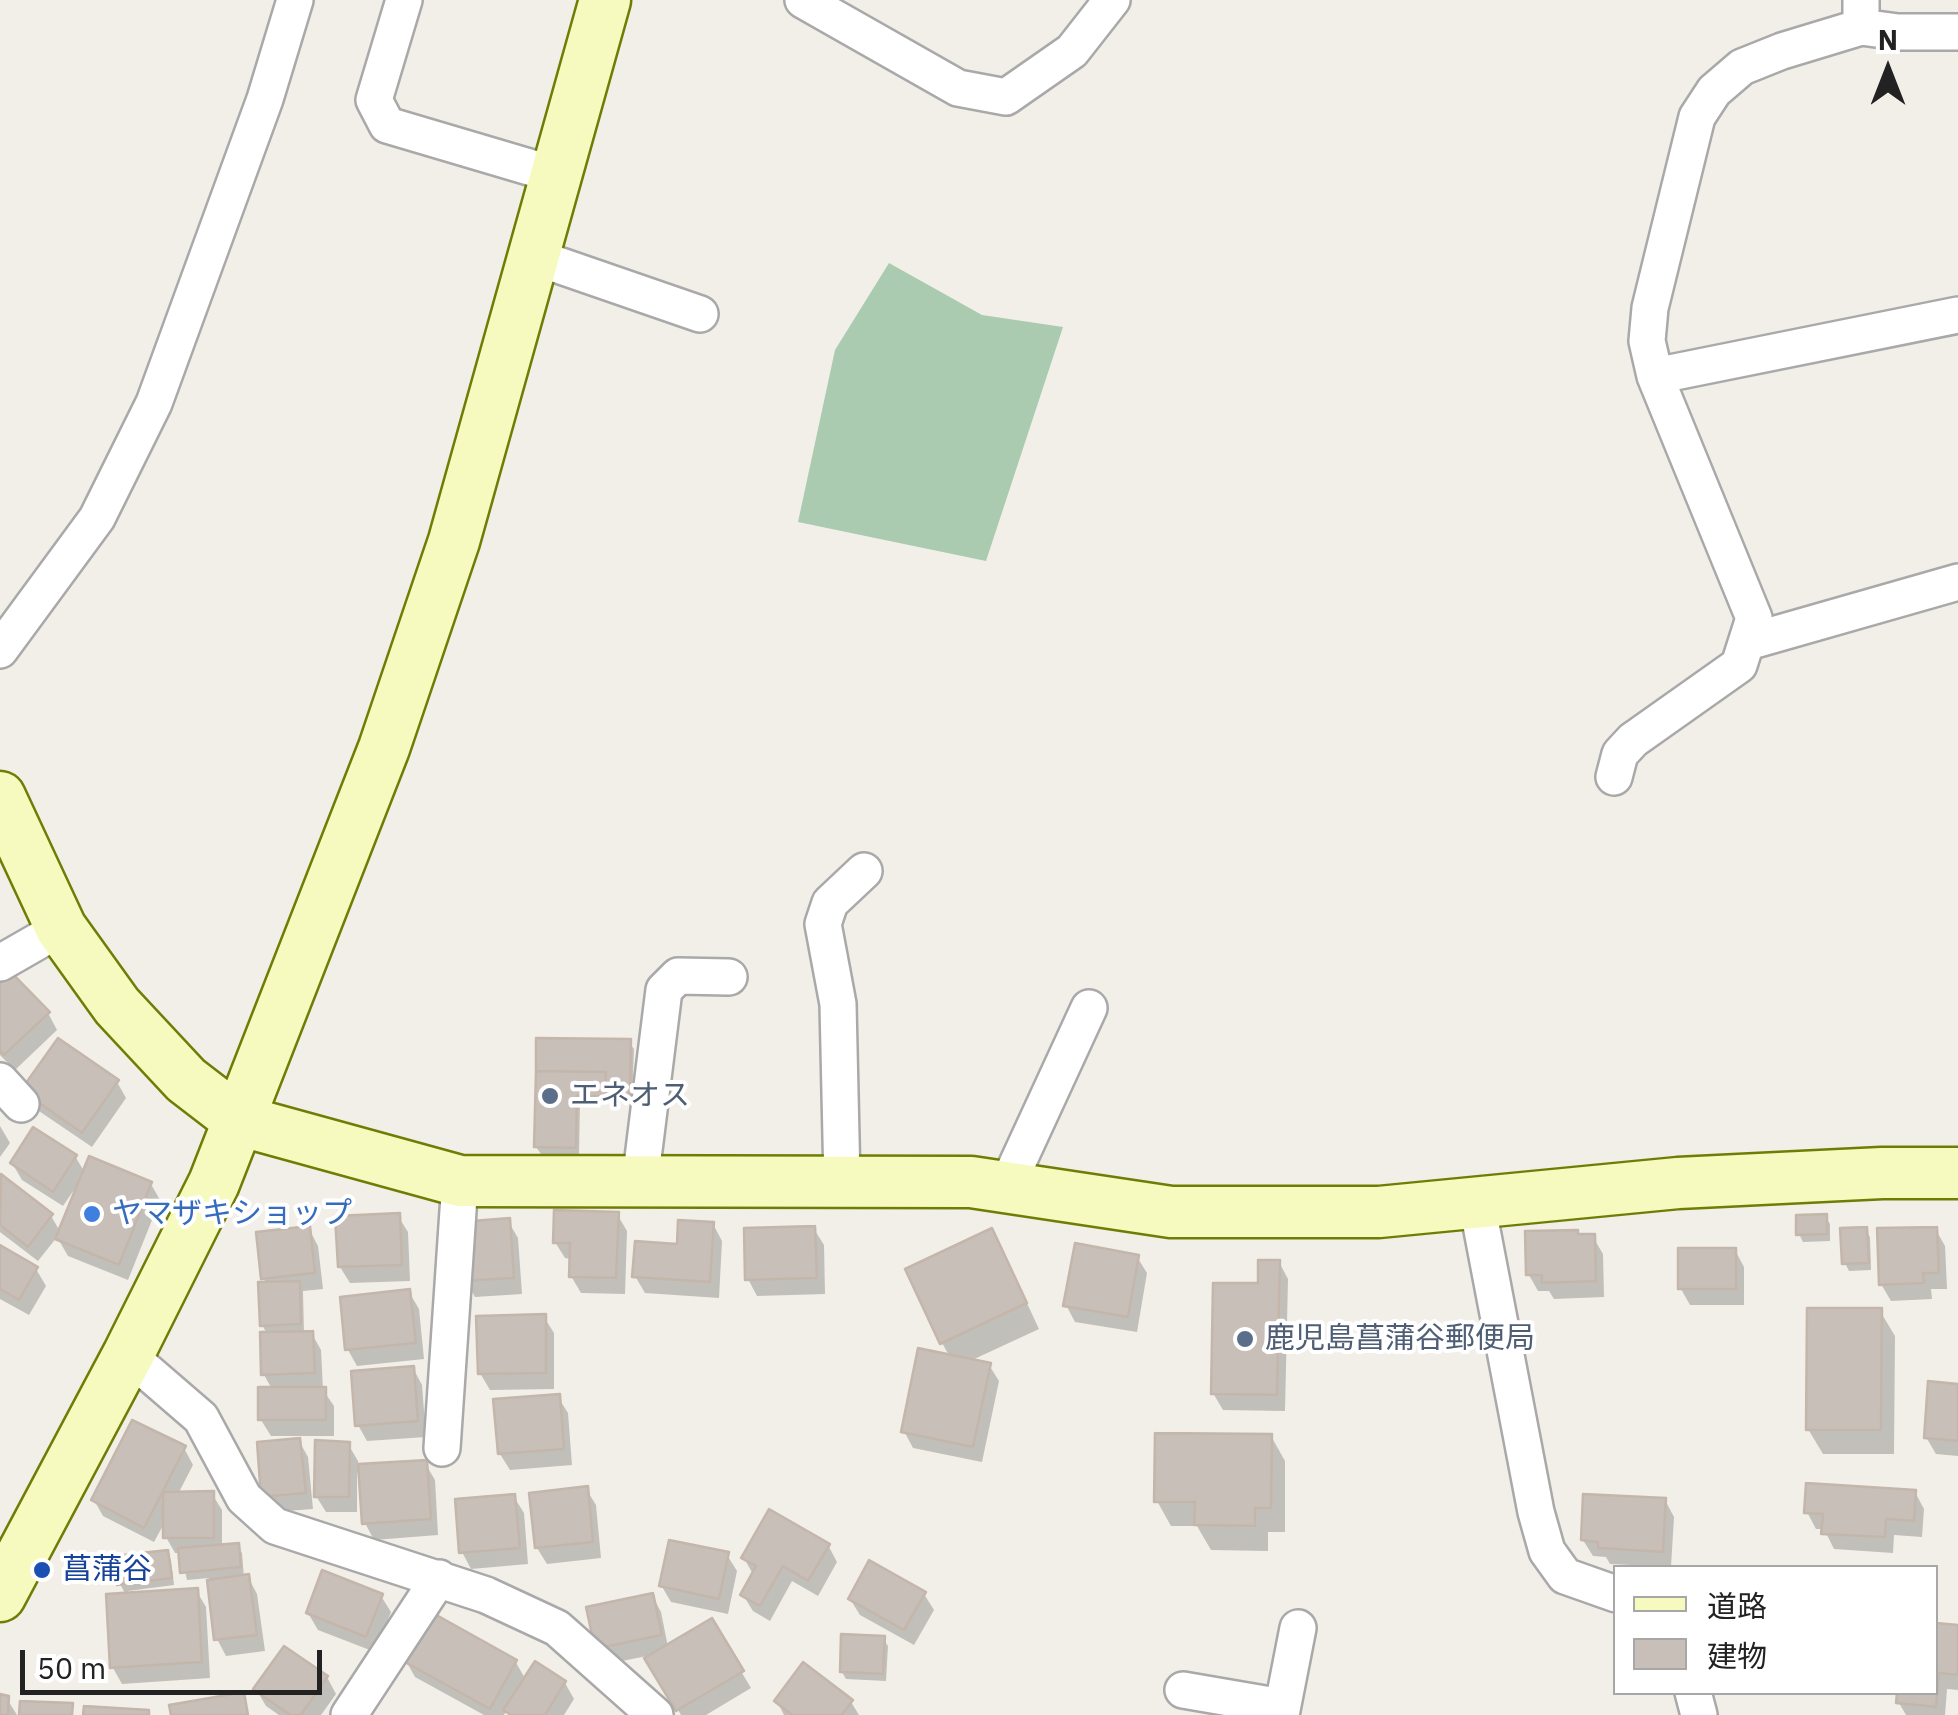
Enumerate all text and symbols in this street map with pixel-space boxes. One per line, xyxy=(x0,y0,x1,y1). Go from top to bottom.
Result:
north arrow xyxy=(1838,20,1938,120)
text: N xyxy=(1878,21,1898,58)
place label: エネオス xyxy=(570,1078,690,1114)
marker: エネオス xyxy=(539,1085,561,1107)
place label: ヤマザキショップ xyxy=(112,1196,352,1232)
marker: ヤマザキショップ xyxy=(81,1203,103,1225)
place label: 鹿児島菖蒲谷郵便局 xyxy=(1265,1321,1535,1357)
marker: 鹿児島菖蒲谷郵便局 xyxy=(1234,1328,1256,1350)
place label: 菖蒲谷 xyxy=(62,1552,152,1588)
marker: 菖蒲谷 xyxy=(31,1559,53,1581)
legend xyxy=(1613,1565,1938,1695)
text: 道路 xyxy=(1707,1586,1767,1625)
scale bar xyxy=(25,1630,328,1692)
text: 建物 xyxy=(1707,1636,1767,1675)
text: 50 m xyxy=(37,1648,106,1687)

